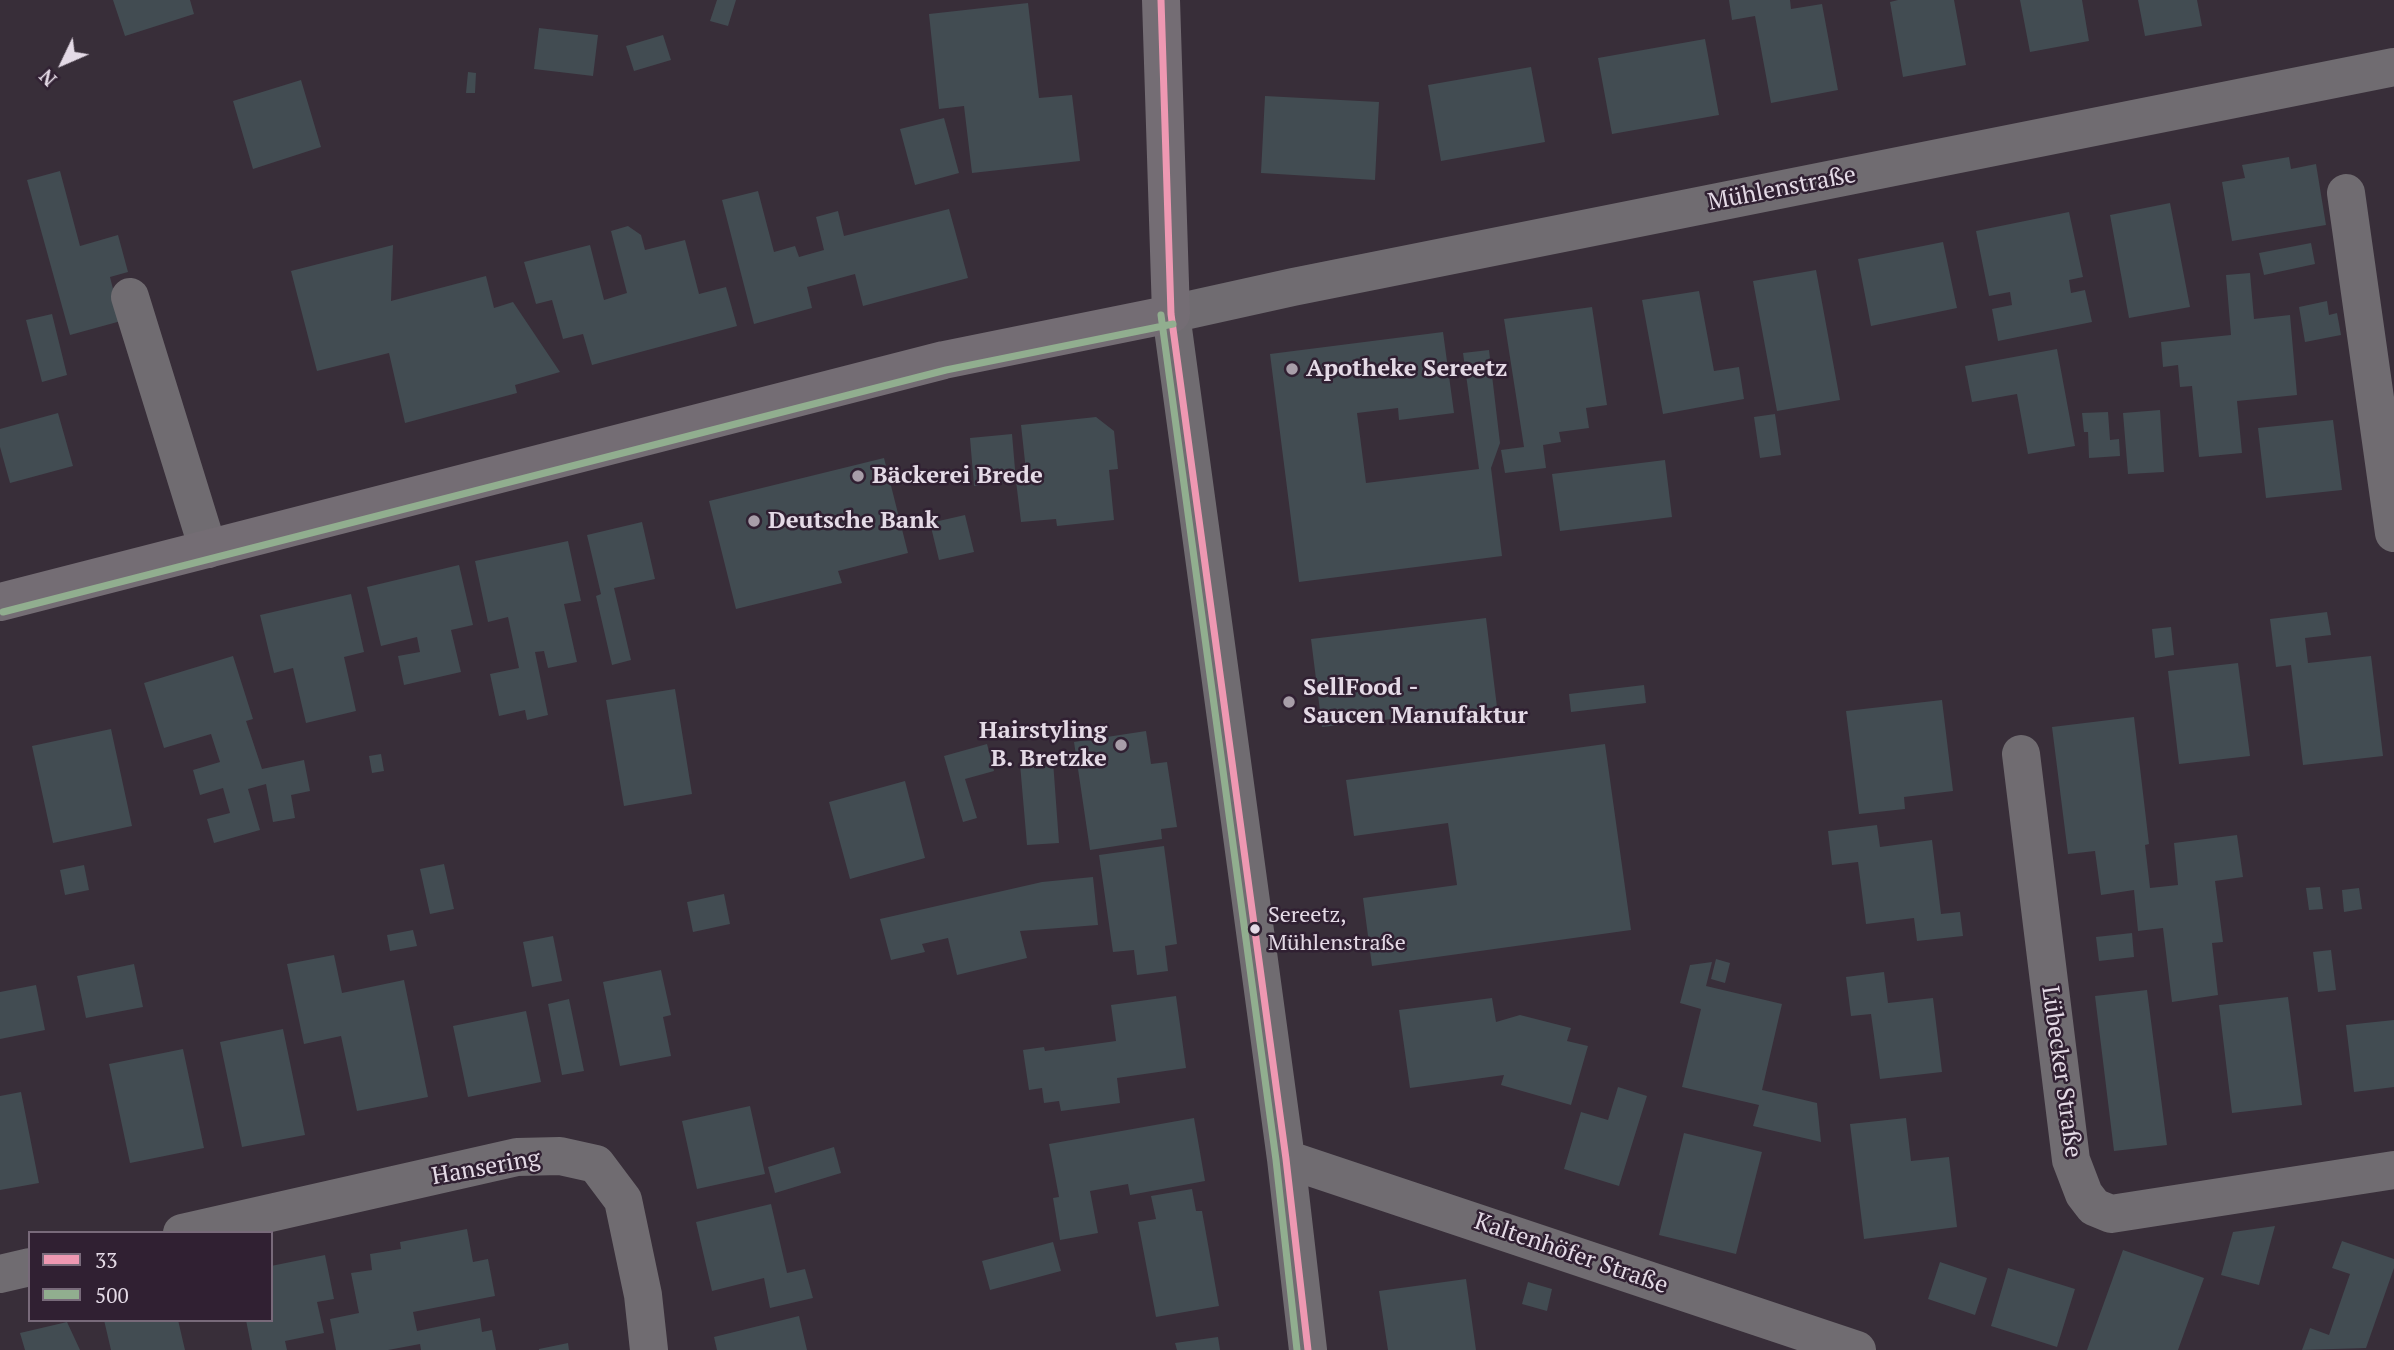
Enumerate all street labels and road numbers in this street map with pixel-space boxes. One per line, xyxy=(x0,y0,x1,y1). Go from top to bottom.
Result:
street label: Mühlenstraße xyxy=(1706,161,1858,217)
street label: Lübecker Straße xyxy=(2035,984,2087,1160)
street label: Hansering xyxy=(430,1144,542,1192)
street label: Kaltenhöfer Straße xyxy=(1470,1207,1672,1301)

